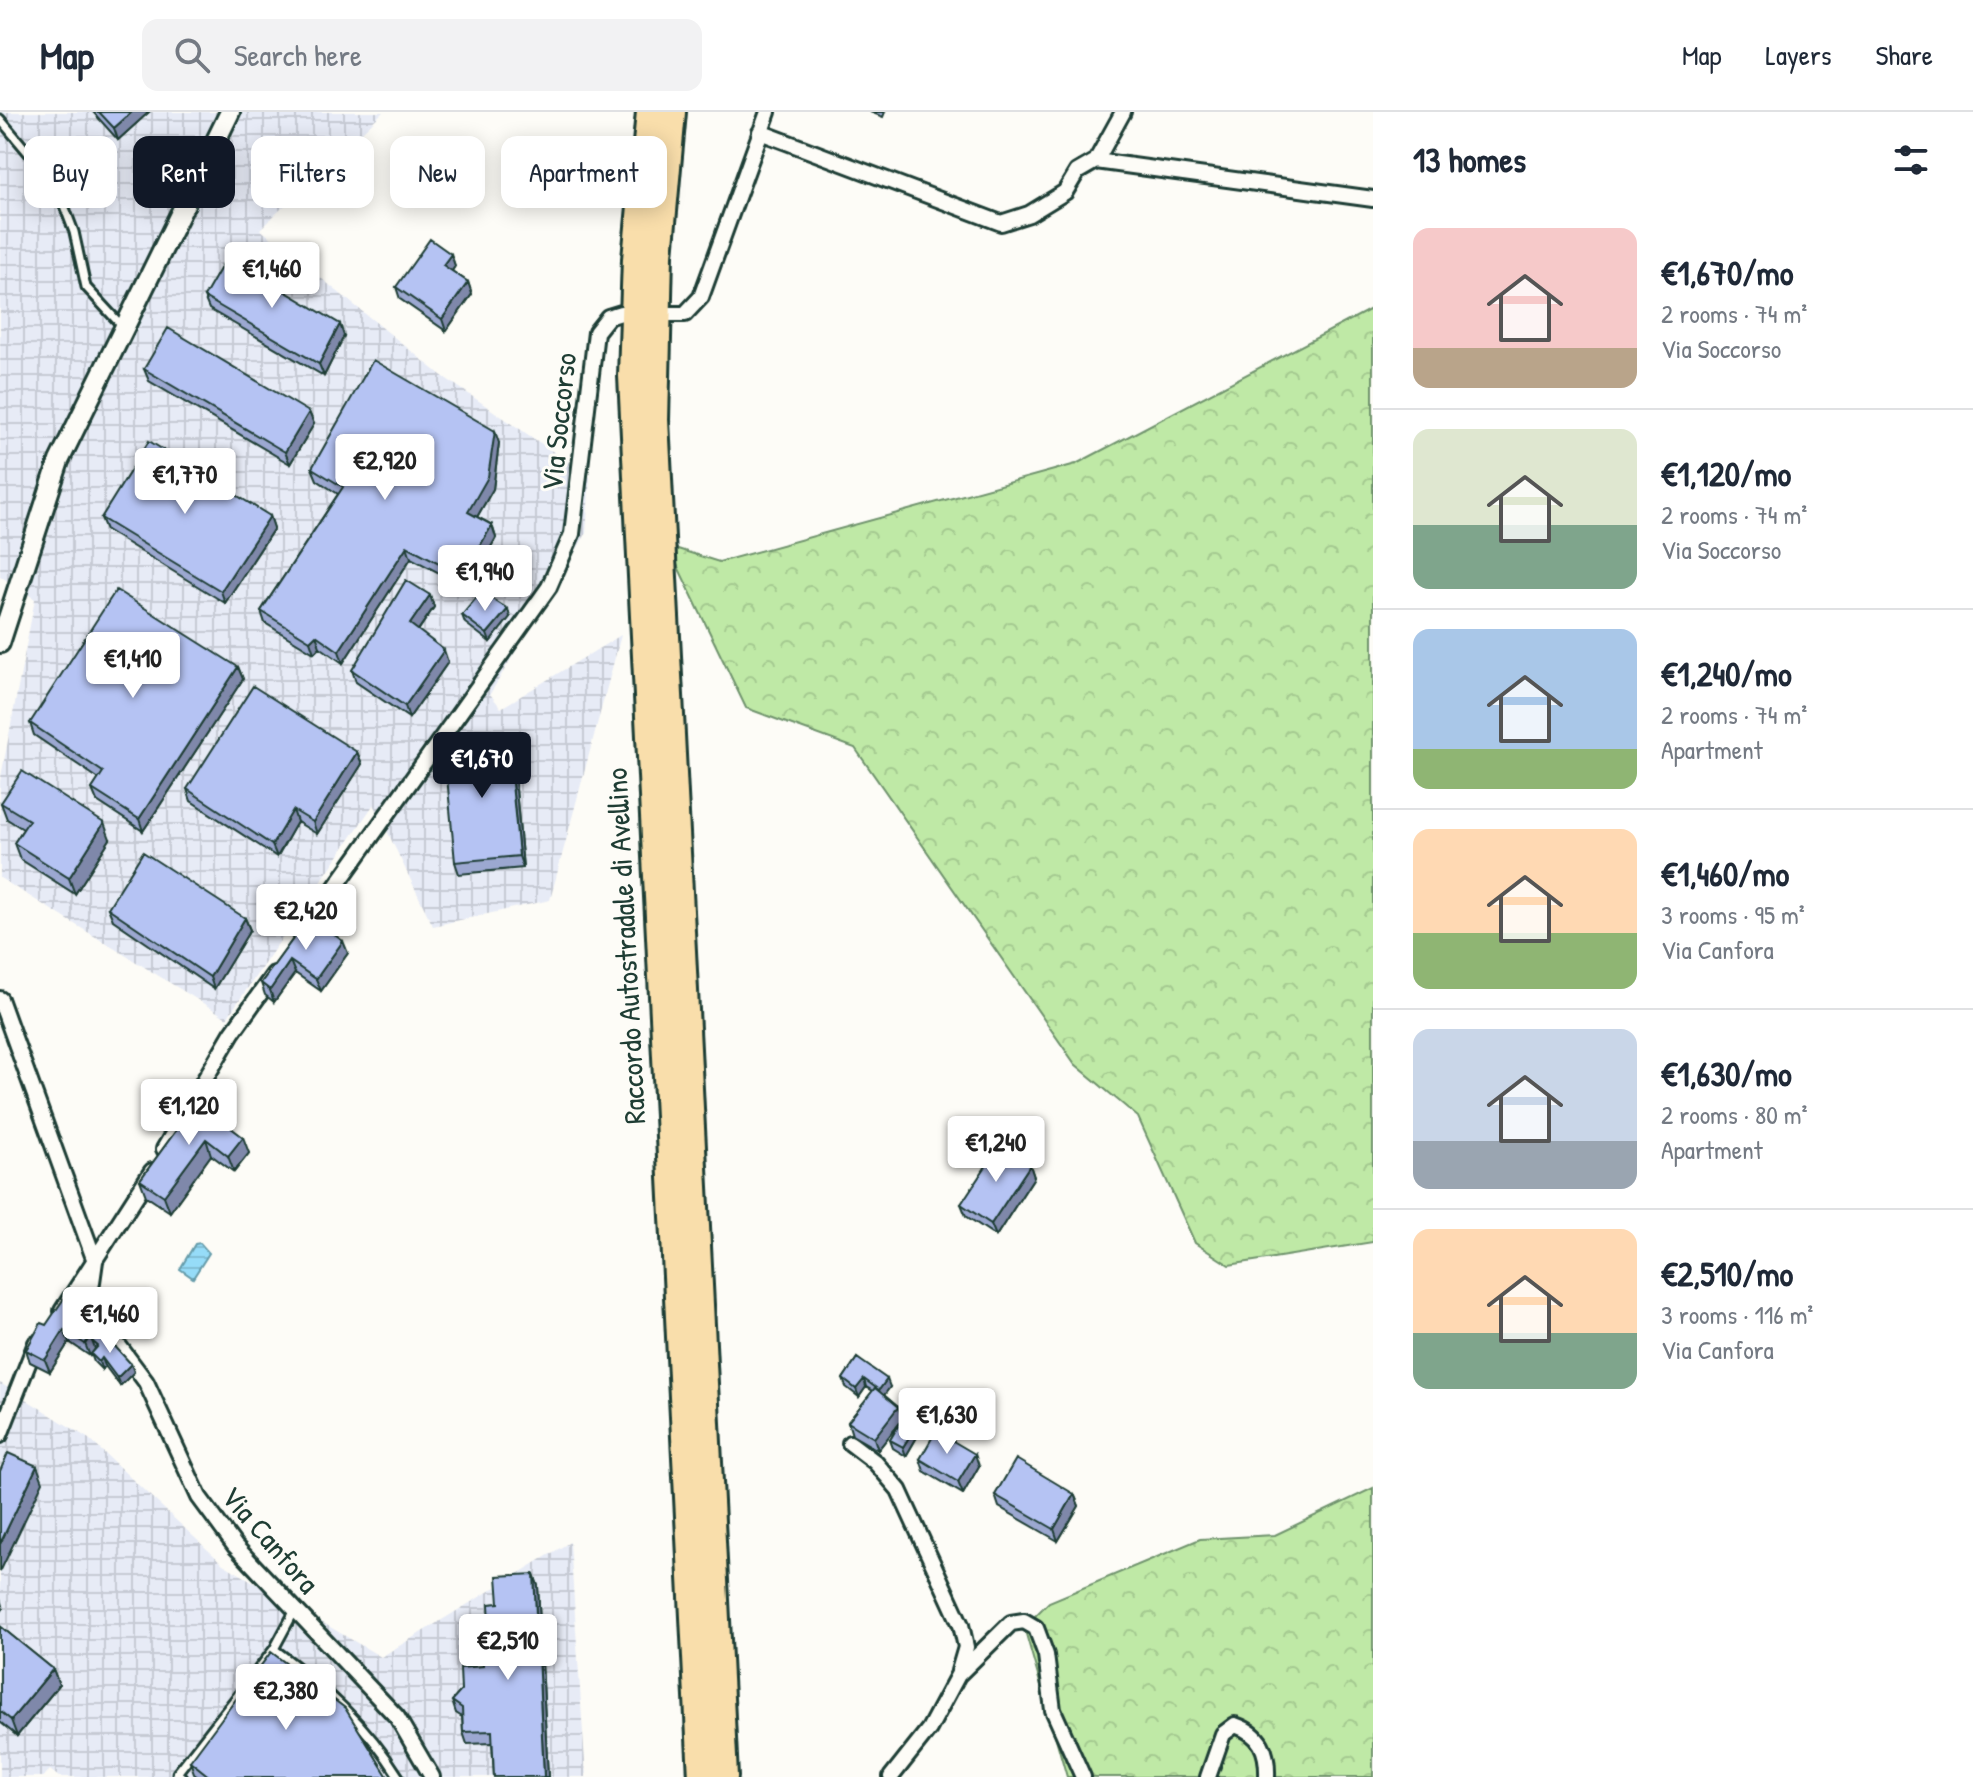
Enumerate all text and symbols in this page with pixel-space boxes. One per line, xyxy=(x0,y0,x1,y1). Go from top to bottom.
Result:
search box xyxy=(142,19,702,91)
text: Map xyxy=(40,29,94,81)
icon: search xyxy=(170,33,214,77)
text: Search here xyxy=(234,35,362,75)
text: Map xyxy=(1682,36,1722,74)
text: Layers xyxy=(1766,36,1831,74)
text: Share xyxy=(1875,36,1933,74)
chip: Buy xyxy=(24,136,117,208)
chip: Rent xyxy=(133,136,235,208)
chip: Filters xyxy=(251,136,374,208)
chip: New xyxy=(390,136,485,208)
chip: Apartment xyxy=(501,136,667,208)
text: 13 homes xyxy=(1413,137,1526,183)
icon: filters xyxy=(1889,138,1933,182)
pin: €1,460 xyxy=(207,242,337,310)
text: €1,460 xyxy=(243,250,301,285)
text: €1,670/mo xyxy=(1661,250,1793,296)
icon: home xyxy=(1477,260,1573,356)
text: 2 rooms · 74 m² xyxy=(1661,296,1807,331)
text: Via Soccorso xyxy=(1661,331,1781,366)
street label: Via Soccorso xyxy=(531,351,585,493)
pin: €2,920 xyxy=(320,434,450,502)
text: €2,920 xyxy=(353,442,417,477)
pin: €1,770 xyxy=(120,448,250,516)
text: €1,120/mo xyxy=(1661,451,1791,497)
text: €1,770 xyxy=(153,456,217,491)
icon: home xyxy=(1477,461,1573,557)
text: 2 rooms · 74 m² xyxy=(1661,497,1807,532)
text: Via Soccorso xyxy=(1661,532,1781,567)
pin: €1,940 xyxy=(420,545,550,613)
text: €1,940 xyxy=(456,553,514,588)
pin: €1,410 xyxy=(68,632,198,700)
text: €1,410 xyxy=(104,640,162,675)
text: €1,240/mo xyxy=(1661,651,1792,697)
icon: home xyxy=(1477,661,1573,757)
text: 2 rooms · 74 m² xyxy=(1661,697,1807,732)
pin: €1,670 xyxy=(417,732,547,800)
text: Apartment xyxy=(1661,732,1763,767)
text: €1,670 xyxy=(451,740,513,775)
street label: Raccordo Autostradale di Avellino xyxy=(596,767,654,1125)
text: €1,460/mo xyxy=(1661,851,1789,897)
icon: home xyxy=(1477,861,1573,957)
pin: €2,420 xyxy=(241,884,371,952)
text: €2,420 xyxy=(274,892,338,927)
text: 3 rooms · 95 m² xyxy=(1661,897,1805,932)
text: Via Canfora xyxy=(1661,932,1774,967)
text: €1,630/mo xyxy=(1661,1051,1792,1097)
icon: home xyxy=(1477,1061,1573,1157)
pin: €1,120 xyxy=(124,1079,254,1147)
text: €1,120 xyxy=(159,1087,219,1122)
text: 2 rooms · 80 m² xyxy=(1661,1097,1808,1132)
pin: €1,240 xyxy=(931,1116,1061,1184)
text: €1,240 xyxy=(966,1124,1026,1159)
text: Apartment xyxy=(1661,1132,1763,1167)
text: €2,510/mo xyxy=(1661,1251,1793,1297)
icon: home xyxy=(1477,1261,1573,1357)
pin: €1,460 xyxy=(45,1287,175,1355)
text: €1,460 xyxy=(81,1295,139,1330)
text: 3 rooms · 116 m² xyxy=(1661,1297,1813,1332)
text: Via Canfora xyxy=(1661,1332,1774,1367)
pin: €1,630 xyxy=(882,1388,1012,1456)
text: €1,630 xyxy=(917,1396,977,1431)
street label: Via Canfora xyxy=(213,1477,329,1602)
pin: €2,510 xyxy=(443,1614,573,1682)
text: €2,510 xyxy=(477,1622,539,1657)
pin: €2,380 xyxy=(221,1664,351,1732)
text: €2,380 xyxy=(254,1672,318,1707)

